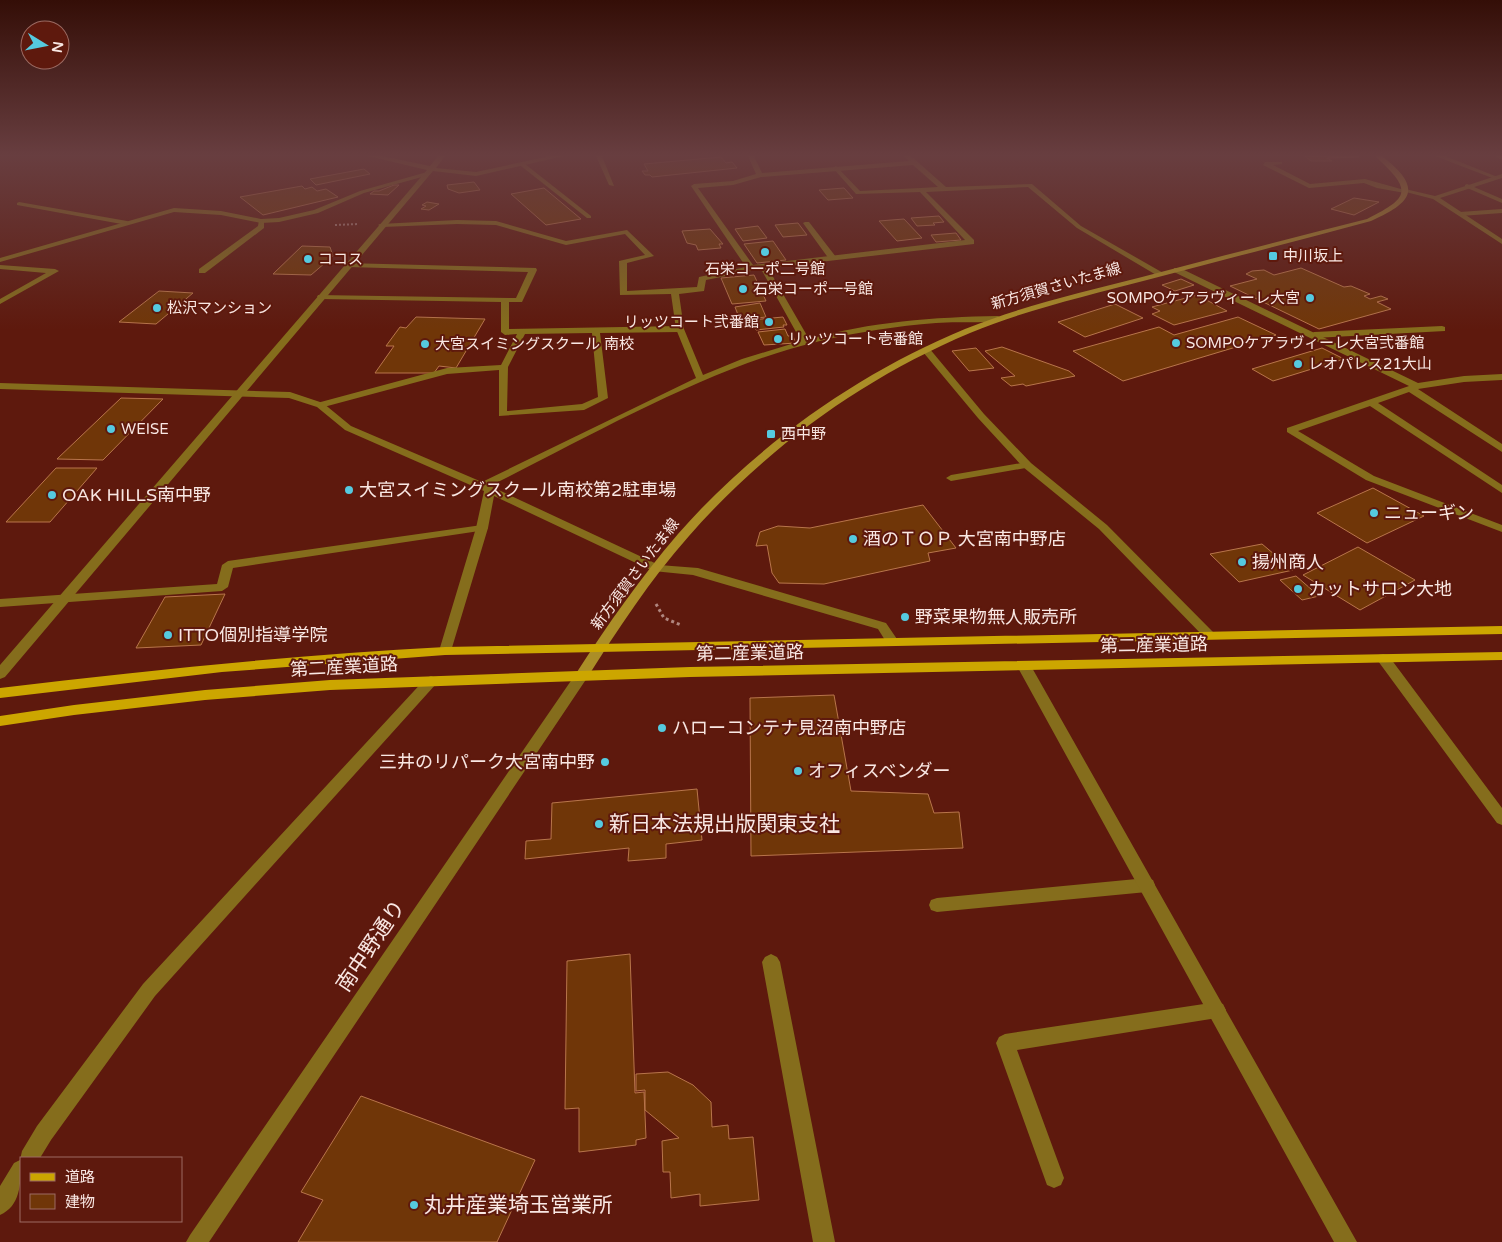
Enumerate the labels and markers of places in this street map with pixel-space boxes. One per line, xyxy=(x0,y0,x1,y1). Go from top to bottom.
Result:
marker: 石栄コーポ二号館 xyxy=(759,246,771,258)
place label: 中川坂上 xyxy=(1283,247,1343,265)
place label: ココス xyxy=(318,250,363,268)
marker: 中川坂上 xyxy=(1267,250,1279,262)
marker: ココス xyxy=(302,253,314,265)
place label: 石栄コーポ二号館 xyxy=(705,260,825,278)
place label: 石栄コーポ一号館 xyxy=(753,280,873,298)
marker: 石栄コーポ一号館 xyxy=(737,283,749,295)
place label: SOMPOケアラヴィーレ大宮 xyxy=(1107,289,1300,307)
marker: SOMPOケアラヴィーレ大宮 xyxy=(1304,292,1316,304)
place label: 松沢マンション xyxy=(167,299,272,317)
marker: 松沢マンション xyxy=(151,302,163,314)
place label: リッツコート弐番館 xyxy=(624,313,759,331)
marker: リッツコート弐番館 xyxy=(763,316,775,328)
place label: リッツコート壱番館 xyxy=(788,330,923,348)
marker: リッツコート壱番館 xyxy=(772,333,784,345)
place label: SOMPOケアラヴィーレ大宮弐番館 xyxy=(1186,334,1424,352)
place label: 大宮スイミングスクール 南校 xyxy=(435,335,634,353)
marker: SOMPOケアラヴィーレ大宮弐番館 xyxy=(1170,337,1182,349)
marker: 大宮スイミングスクール 南校 xyxy=(419,338,431,350)
place label: レオパレス21大山 xyxy=(1308,355,1432,373)
marker: レオパレス21大山 xyxy=(1292,358,1304,370)
place label: WEISE xyxy=(121,420,169,438)
marker: WEISE xyxy=(105,423,117,435)
place label: 西中野 xyxy=(781,425,826,443)
marker: 西中野 xyxy=(765,428,777,440)
place label: 大宮スイミングスクール南校第2駐車場 xyxy=(359,479,676,501)
place label: OAK HILLS南中野 xyxy=(62,484,211,506)
marker: 大宮スイミングスクール南校第2駐車場 xyxy=(343,484,355,496)
marker: OAK HILLS南中野 xyxy=(46,489,58,501)
place label: ニューギン xyxy=(1384,502,1474,524)
marker: ニューギン xyxy=(1368,507,1380,519)
place label: 酒のＴＯＰ 大宮南中野店 xyxy=(863,528,1066,550)
marker: 酒のＴＯＰ 大宮南中野店 xyxy=(847,533,859,545)
place label: 揚州商人 xyxy=(1252,551,1324,573)
marker: 揚州商人 xyxy=(1236,556,1248,568)
place label: カットサロン大地 xyxy=(1308,578,1452,600)
marker: カットサロン大地 xyxy=(1292,583,1304,595)
place label: 野菜果物無人販売所 xyxy=(915,606,1077,628)
marker: 野菜果物無人販売所 xyxy=(899,611,911,623)
place label: ITTO個別指導学院 xyxy=(178,624,327,646)
marker: ITTO個別指導学院 xyxy=(162,629,174,641)
place label: ハローコンテナ見沼南中野店 xyxy=(672,717,906,739)
marker: ハローコンテナ見沼南中野店 xyxy=(656,722,668,734)
place label: 三井のリパーク大宮南中野 xyxy=(379,751,595,773)
marker: 三井のリパーク大宮南中野 xyxy=(599,756,611,768)
place label: オフィスベンダー xyxy=(808,760,950,782)
marker: オフィスベンダー xyxy=(792,765,804,777)
place label: 新日本法規出版関東支社 xyxy=(609,812,840,837)
marker: 新日本法規出版関東支社 xyxy=(593,818,605,830)
place label: 丸井産業埼玉営業所 xyxy=(424,1193,613,1218)
marker: 丸井産業埼玉営業所 xyxy=(408,1199,420,1211)

